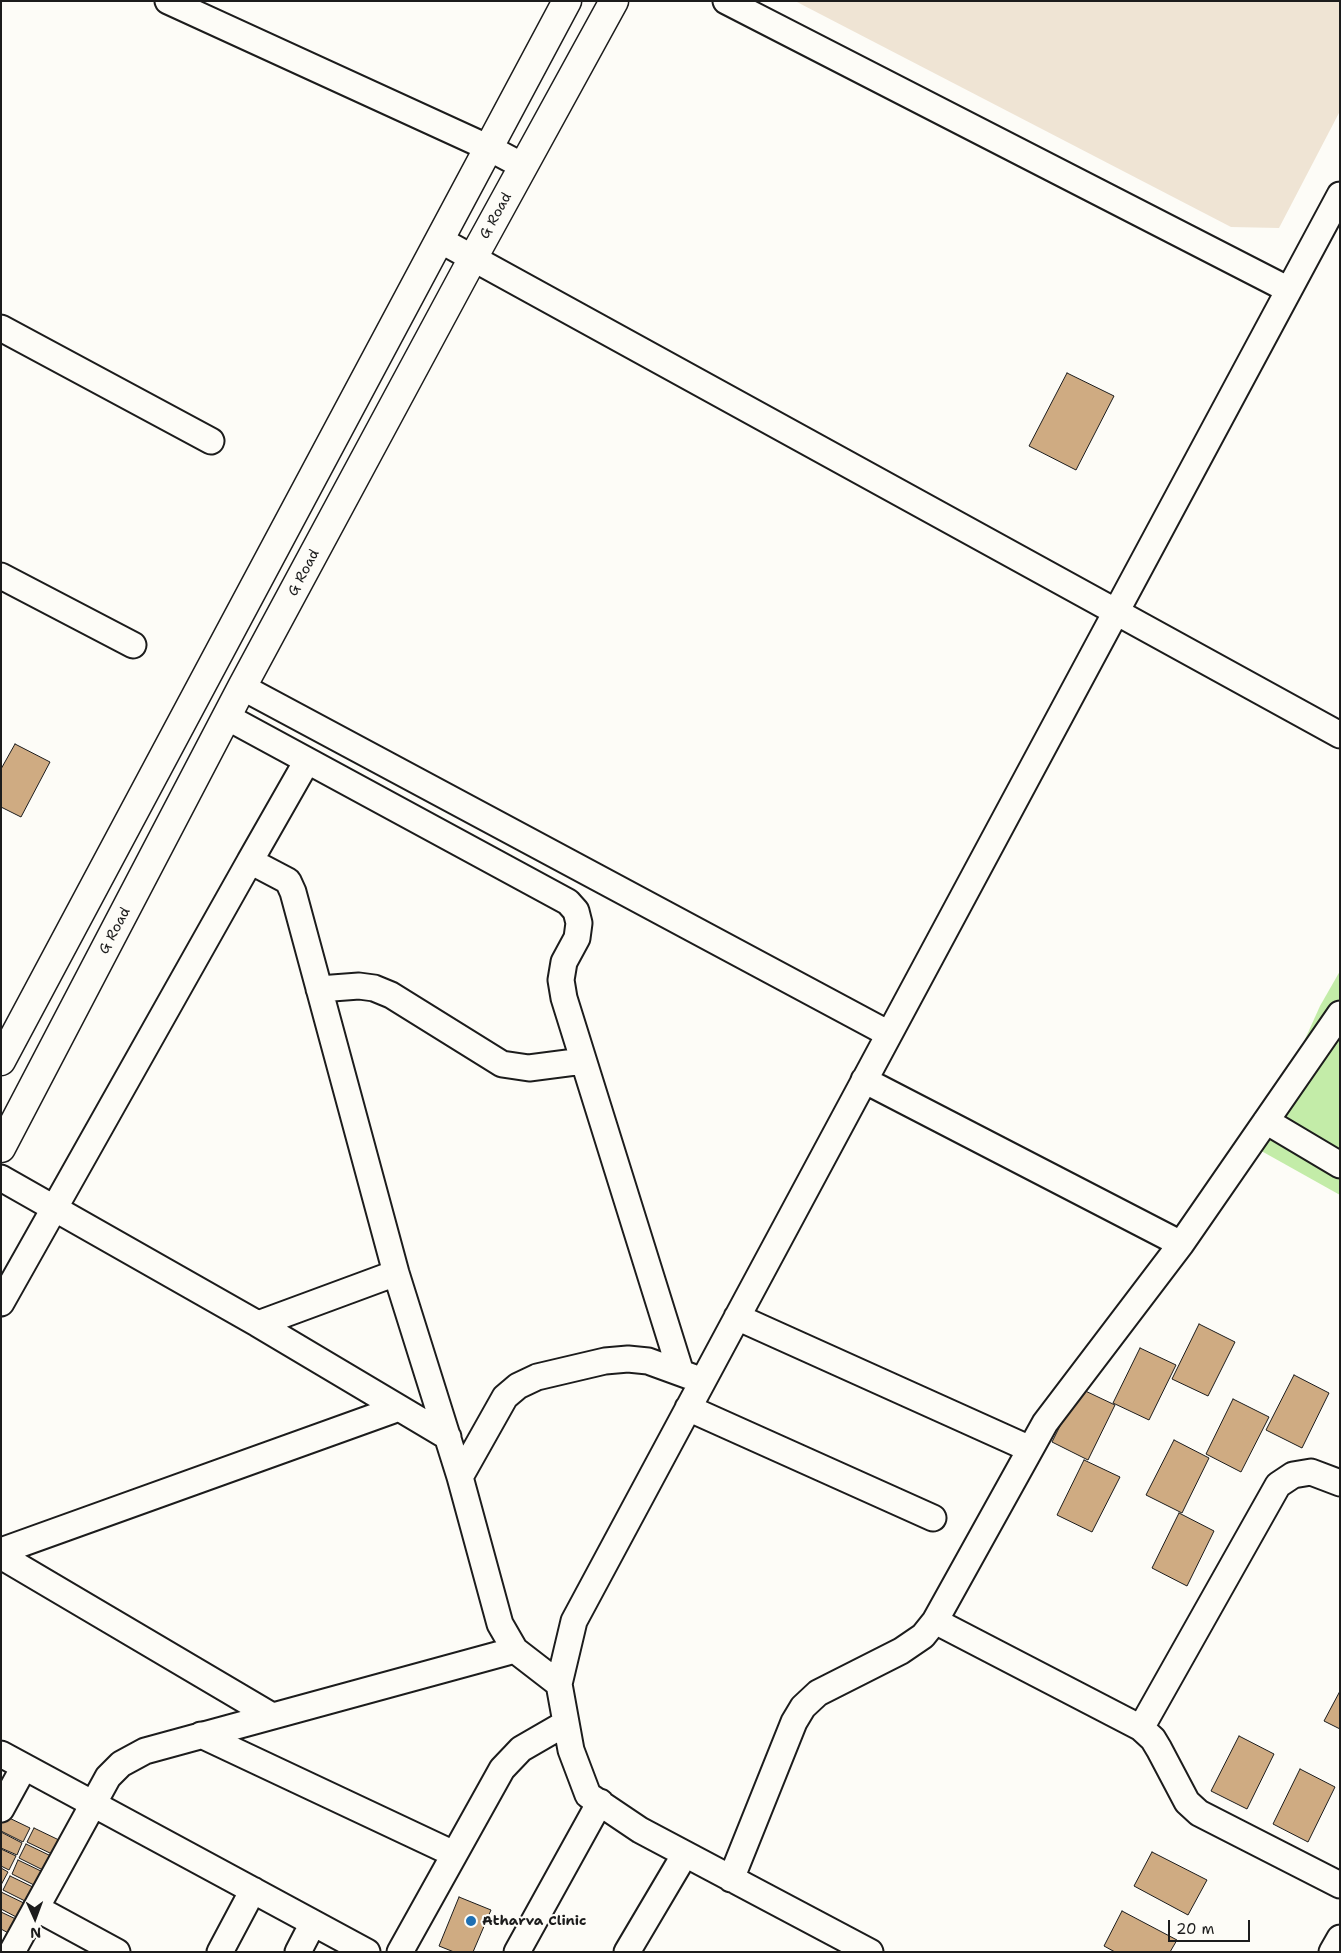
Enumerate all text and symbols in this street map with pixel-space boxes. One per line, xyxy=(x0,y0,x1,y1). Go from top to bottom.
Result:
street label: G Road xyxy=(476,190,516,242)
street label: G Road xyxy=(285,547,323,599)
street label: G Road xyxy=(96,905,134,957)
north arrow xyxy=(10,1893,60,1943)
scale bar xyxy=(1171,1910,1254,1942)
place label: Atharva Clinic xyxy=(482,1913,586,1929)
marker: Atharva Clinic xyxy=(464,1914,478,1928)
text: 20 m xyxy=(1176,1919,1215,1939)
text: N xyxy=(30,1924,41,1942)

